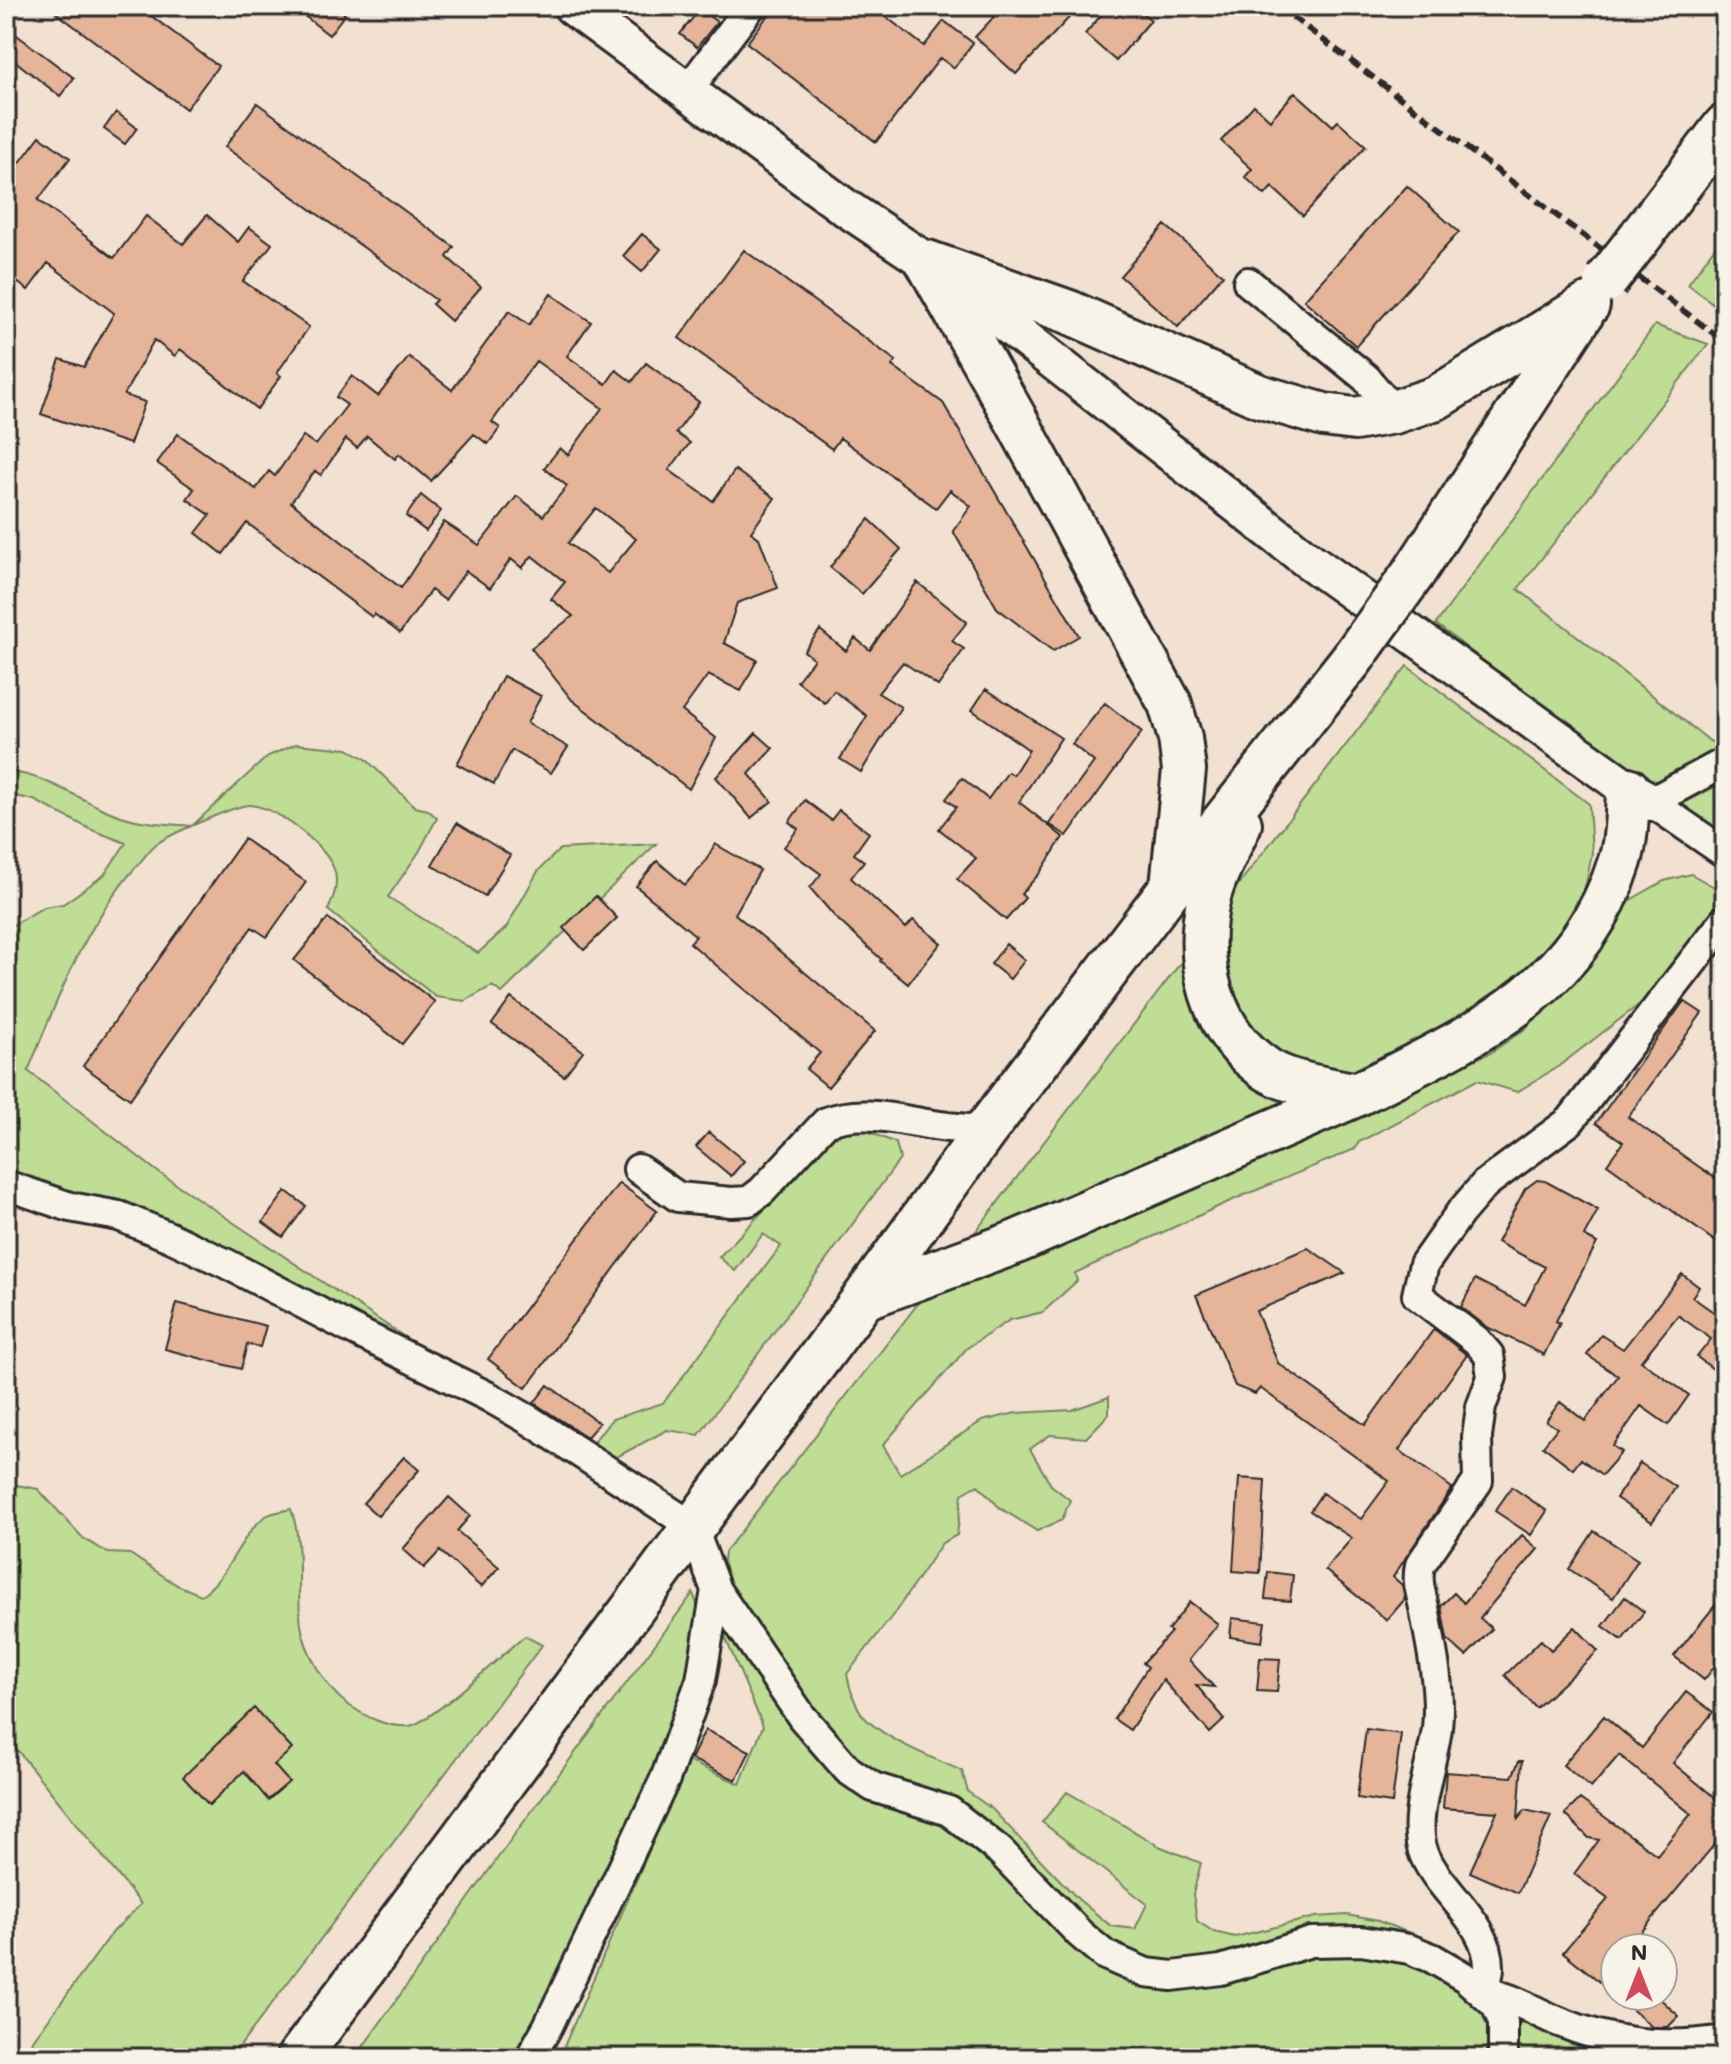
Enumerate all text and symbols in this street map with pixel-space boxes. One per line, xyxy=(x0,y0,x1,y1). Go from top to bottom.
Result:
north arrow xyxy=(1599,1932,1679,2012)
text: N xyxy=(1631,1937,1647,1966)

